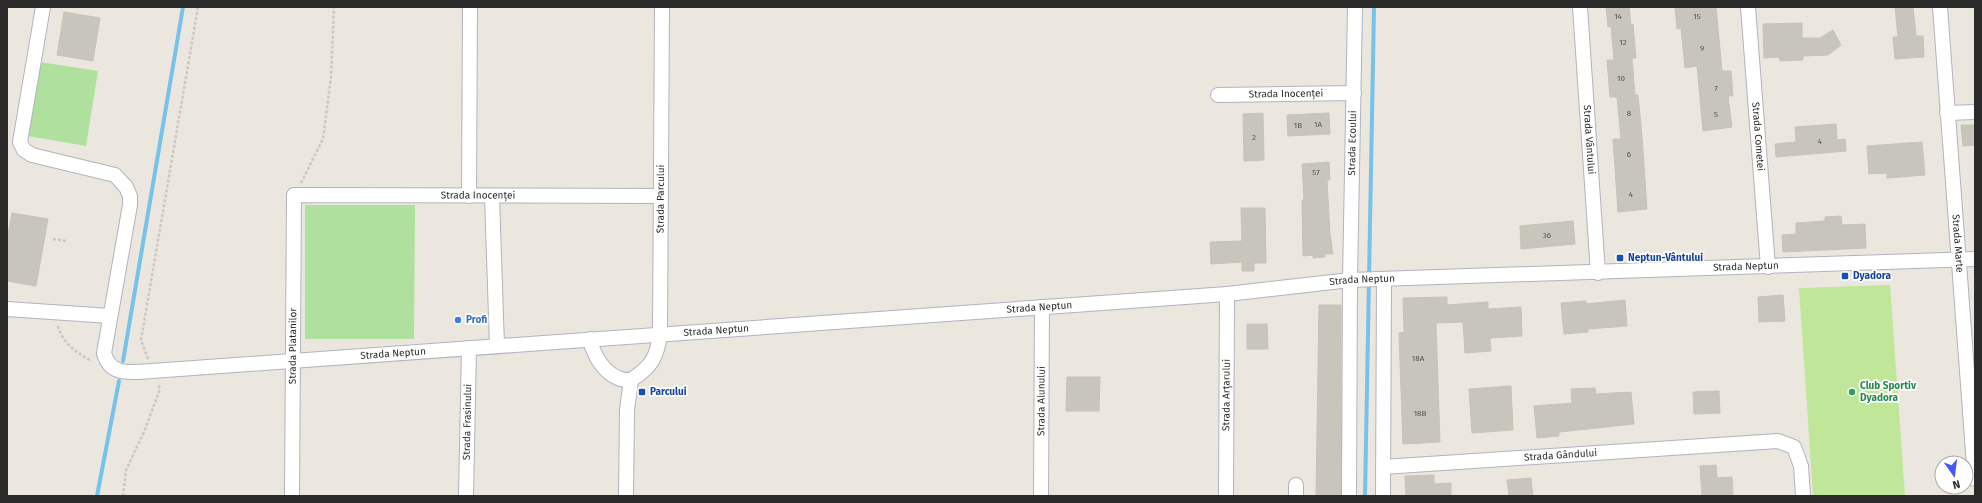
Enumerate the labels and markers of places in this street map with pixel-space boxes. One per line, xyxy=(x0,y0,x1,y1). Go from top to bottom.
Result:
place label: Neptun-Vântului xyxy=(1628,252,1703,264)
marker: Neptun-Vântului xyxy=(1615,253,1625,263)
place label: Dyadora xyxy=(1853,270,1891,282)
marker: Dyadora xyxy=(1840,271,1850,281)
place label: Profi xyxy=(466,314,487,326)
marker: Profi xyxy=(453,315,463,325)
place label: Club Sportiv Dyadora xyxy=(1860,380,1917,404)
place label: Parcului xyxy=(650,386,687,398)
marker: Parcului xyxy=(637,387,647,397)
marker: Club Sportiv Dyadora xyxy=(1847,387,1857,397)

